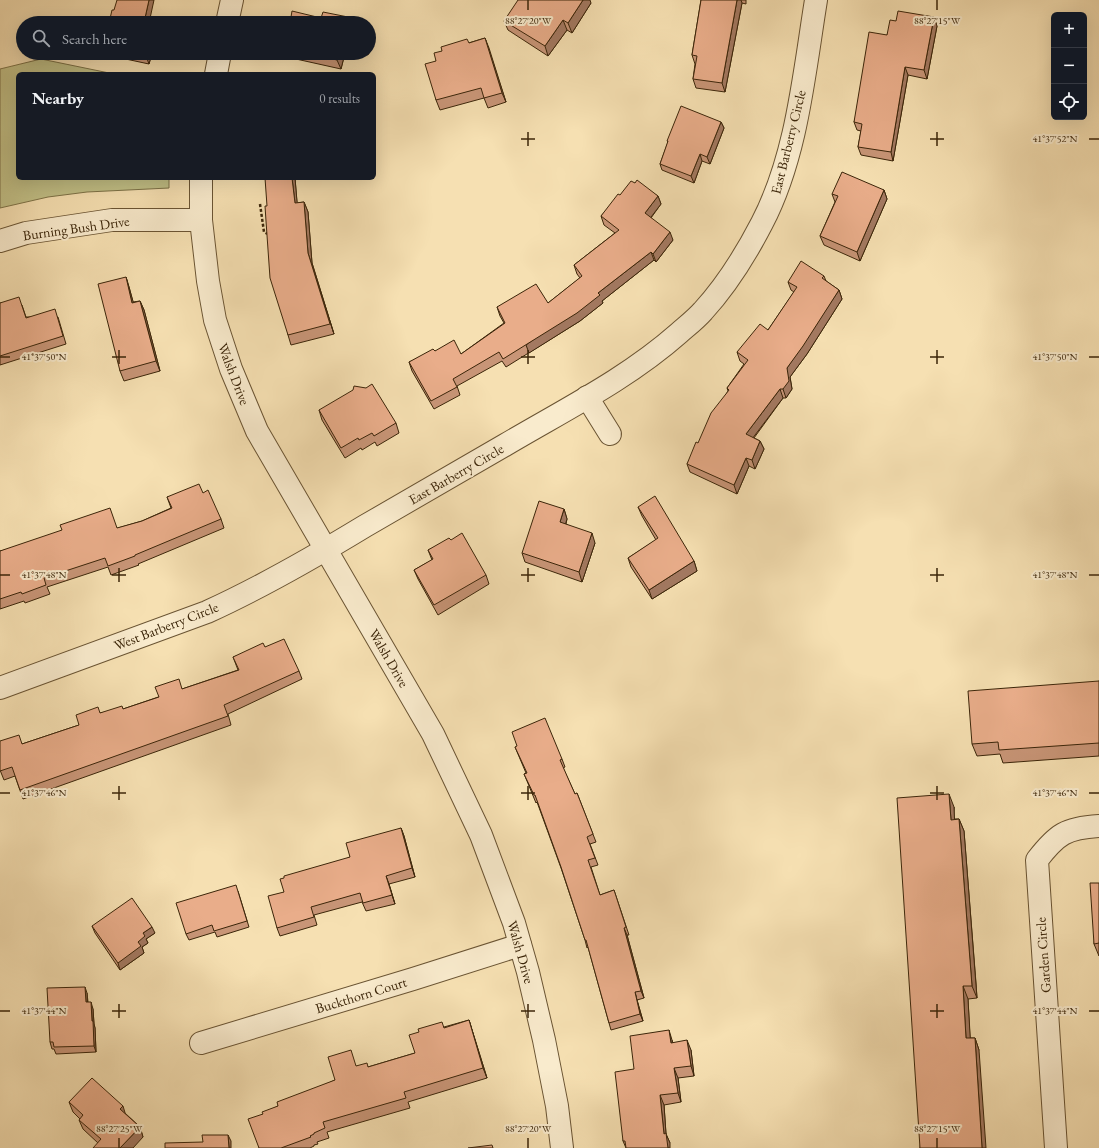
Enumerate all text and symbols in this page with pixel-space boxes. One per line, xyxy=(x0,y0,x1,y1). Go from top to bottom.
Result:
map controls xyxy=(1051,12,1087,120)
button: + xyxy=(1051,12,1087,48)
text: 88°27'20"W xyxy=(505,14,552,27)
text: 88°27'15"W xyxy=(914,14,961,27)
search box xyxy=(16,16,376,60)
icon: search xyxy=(30,27,52,49)
text: Search here xyxy=(62,29,127,48)
button: − xyxy=(1051,48,1087,84)
button: locate xyxy=(1051,84,1087,120)
text: Nearby xyxy=(32,87,84,109)
street label: East Barberry Circle xyxy=(766,87,810,196)
text: 0 results xyxy=(319,90,360,107)
text: 41°37'52"N xyxy=(1033,132,1078,145)
street label: Burning Bush Drive xyxy=(22,212,131,244)
street label: Walsh Drive xyxy=(214,341,254,408)
text: 41°37'50"N xyxy=(22,350,67,363)
text: 41°37'50"N xyxy=(1033,350,1078,363)
street label: East Barberry Circle xyxy=(405,439,507,509)
text: 41°37'48"N xyxy=(22,568,67,581)
text: 41°37'48"N xyxy=(1033,568,1078,581)
street label: West Barberry Circle xyxy=(111,598,221,654)
street label: Walsh Drive xyxy=(365,625,413,691)
text: 41°37'46"N xyxy=(22,786,67,799)
text: 41°37'46"N xyxy=(1033,786,1078,799)
street label: Garden Circle xyxy=(1031,916,1055,993)
street label: Walsh Drive xyxy=(503,918,539,986)
street label: Buckthorn Court xyxy=(313,972,409,1017)
text: 41°37'44"N xyxy=(22,1004,67,1017)
text: 41°37'44"N xyxy=(1033,1004,1078,1017)
text: 88°27'25"W xyxy=(96,1122,143,1135)
text: 88°27'20"W xyxy=(505,1122,552,1135)
text: 88°27'15"W xyxy=(914,1122,961,1135)

